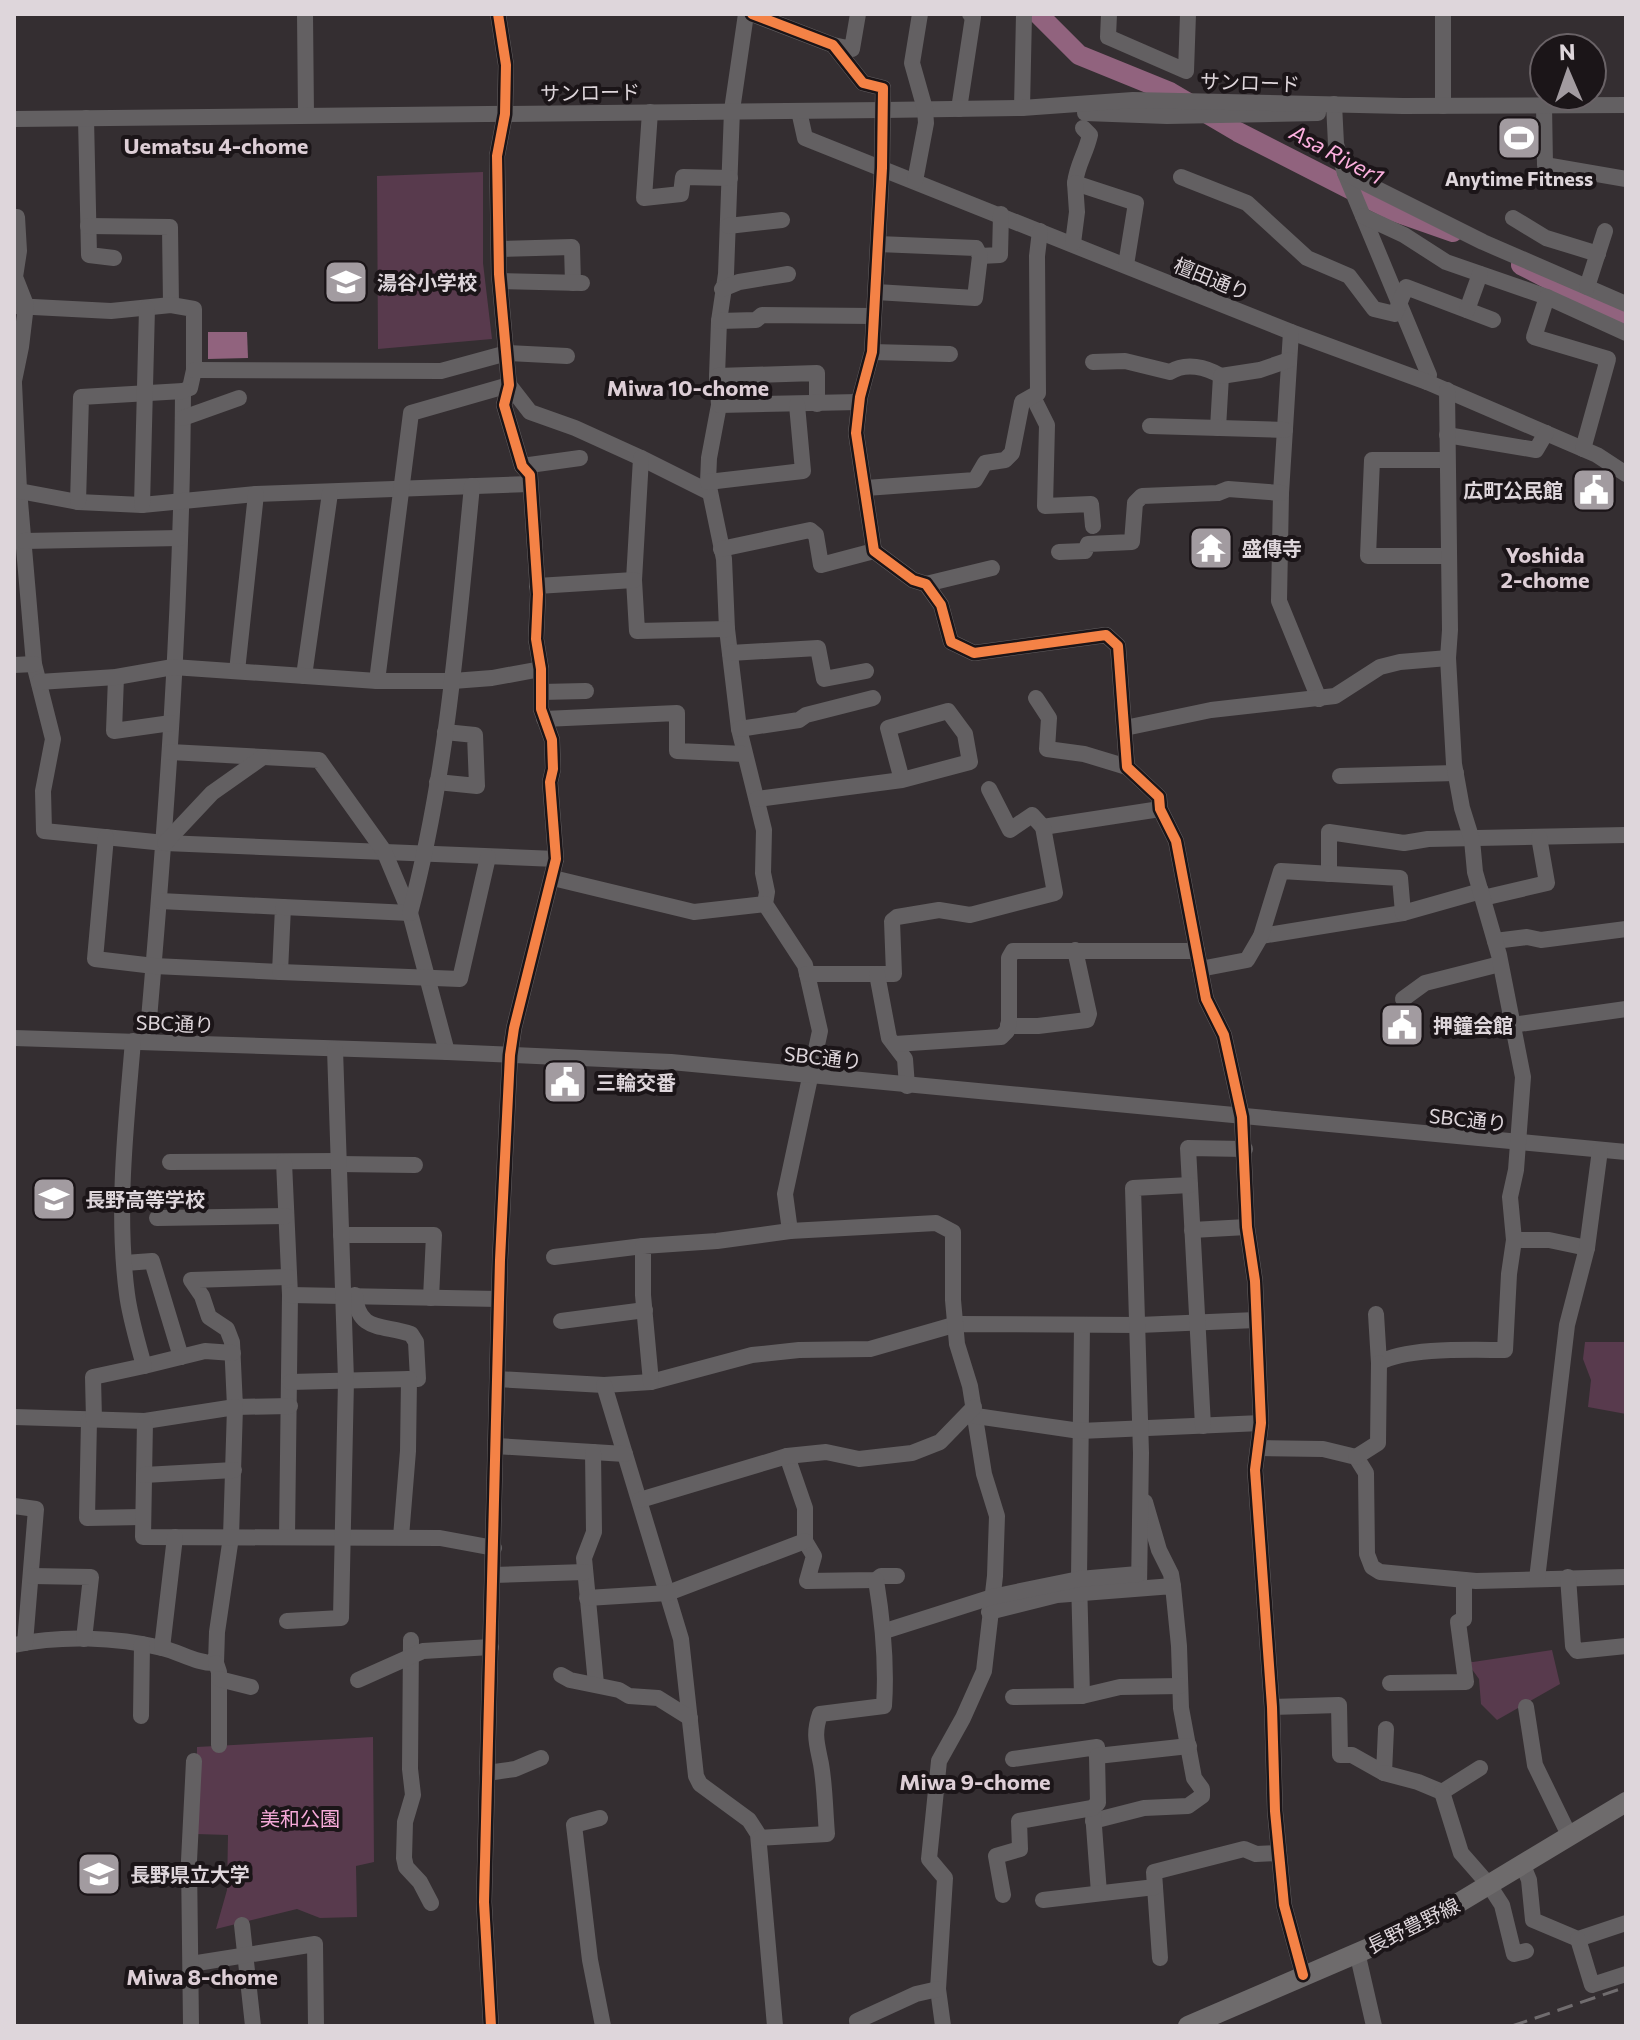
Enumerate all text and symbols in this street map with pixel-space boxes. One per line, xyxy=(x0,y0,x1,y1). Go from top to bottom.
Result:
north arrow xyxy=(1528,32,1608,112)
text: N xyxy=(1559,38,1576,65)
street label: サンロード xyxy=(1200,68,1300,96)
street label: サンロード xyxy=(540,79,640,105)
sports icon: Anytime Fitness xyxy=(1495,114,1543,162)
water label: Asa River1 xyxy=(1285,118,1389,190)
district label: Uematsu 4-chome xyxy=(124,132,308,159)
place label: Anytime Fitness xyxy=(1445,166,1593,190)
street label: 檀田通り xyxy=(1170,252,1254,304)
school or university icon: 湯谷小学校 xyxy=(322,258,370,306)
place label: 湯谷小学校 xyxy=(377,270,477,294)
district label: Miwa 10-chome xyxy=(607,374,769,401)
public building icon: 広町公民館 xyxy=(1570,466,1618,514)
place label: 広町公民館 xyxy=(1463,478,1563,502)
temple icon: 盛傳寺 xyxy=(1187,524,1235,572)
place label: 盛傳寺 xyxy=(1242,536,1302,560)
district label: Yoshida 2-chome xyxy=(1500,541,1590,593)
public building icon: 押鐘会館 xyxy=(1378,1001,1426,1049)
street label: SBC通り xyxy=(135,1010,215,1036)
place label: 押鐘会館 xyxy=(1433,1013,1513,1037)
street label: SBC通り xyxy=(783,1041,863,1073)
public building icon: 三輪交番 xyxy=(541,1058,589,1106)
place label: 三輪交番 xyxy=(596,1070,676,1094)
street label: SBC通り xyxy=(1428,1103,1508,1135)
school or university icon: 長野高等学校 xyxy=(30,1175,78,1223)
place label: 長野高等学校 xyxy=(85,1187,205,1211)
district label: Miwa 9-chome xyxy=(899,1768,1051,1795)
park label: 美和公園 xyxy=(260,1806,340,1830)
school or university icon: 長野県立大学 xyxy=(75,1850,123,1898)
place label: 長野県立大学 xyxy=(130,1862,250,1886)
street label: 長野豊野線 xyxy=(1363,1892,1463,1958)
district label: Miwa 8-chome xyxy=(126,1963,278,1990)

